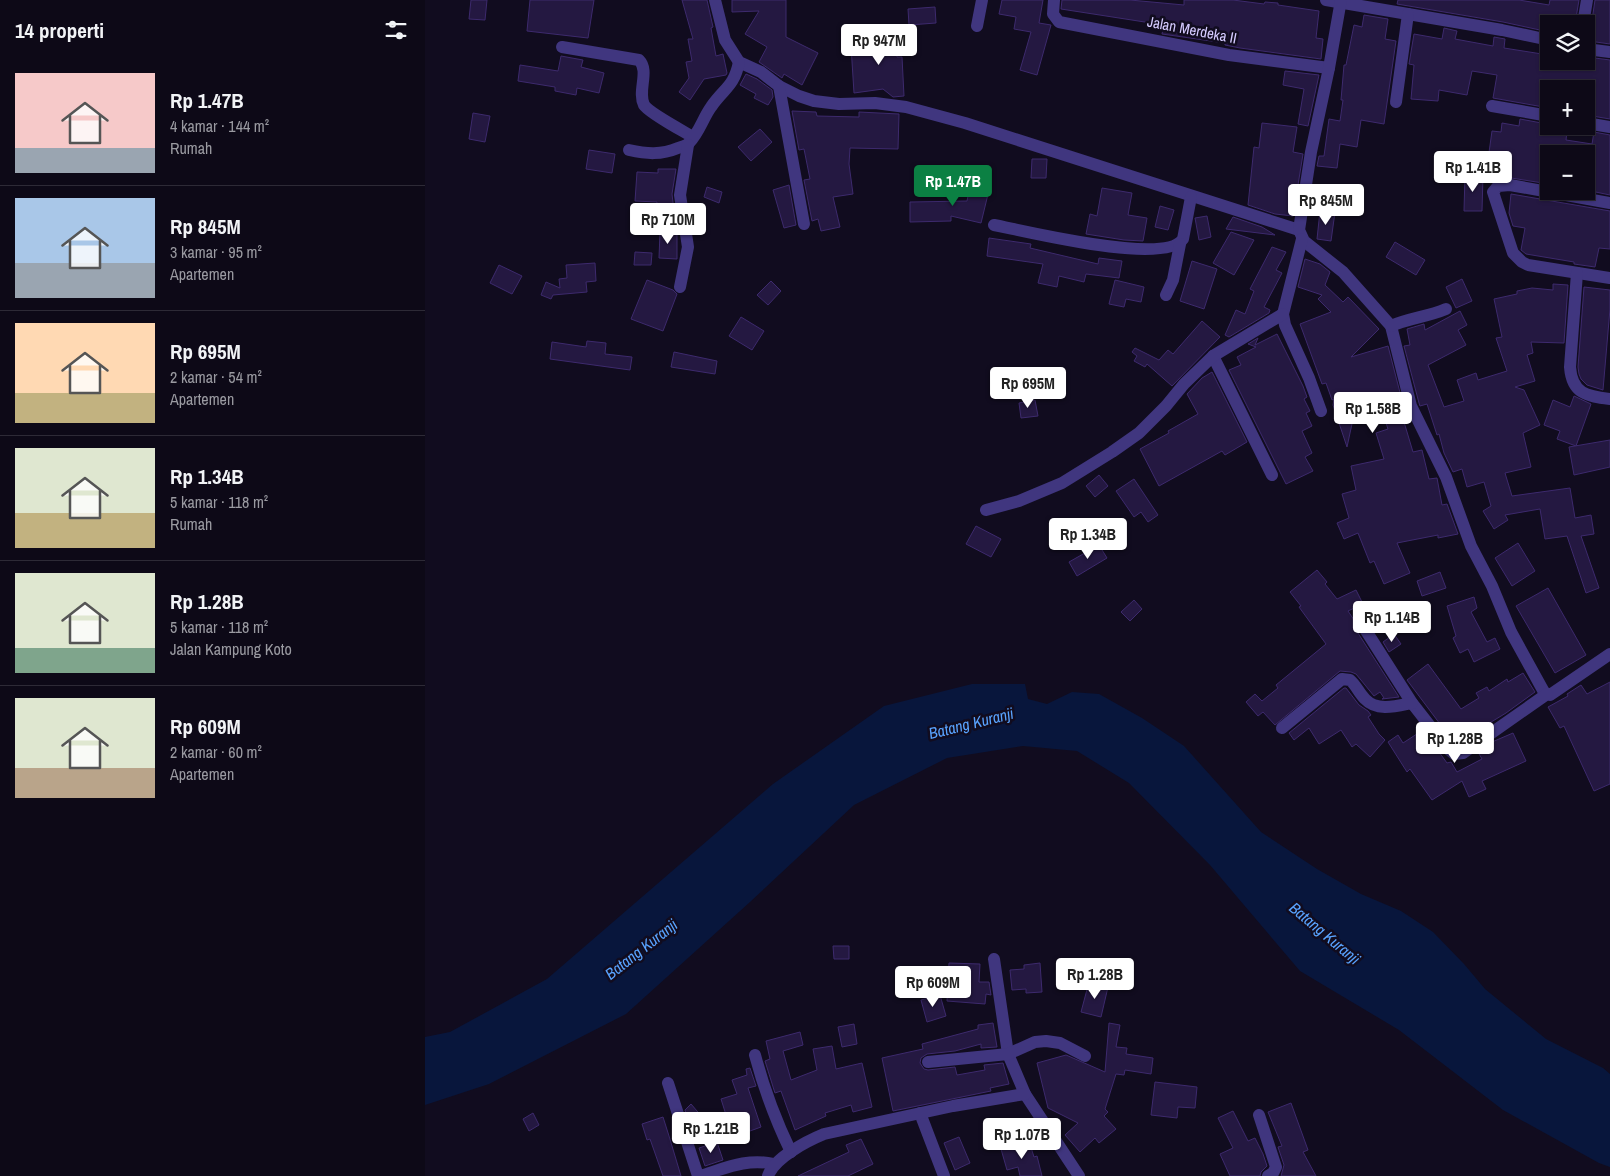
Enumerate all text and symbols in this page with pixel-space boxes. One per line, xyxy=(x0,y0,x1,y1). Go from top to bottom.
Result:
street label: Jalan Merdeka II xyxy=(1145,11,1239,48)
map controls xyxy=(1540,15,1595,200)
button: layers xyxy=(1540,15,1595,70)
text: 14 properti xyxy=(15,16,104,45)
icon: filters xyxy=(382,16,410,44)
pin: Rp 947M xyxy=(833,23,925,66)
text: Rp 947M xyxy=(852,29,906,51)
button: + xyxy=(1540,80,1595,135)
text: Rp 1.47B xyxy=(170,86,244,115)
icon: home xyxy=(55,93,115,153)
text: 4 kamar · 144 m² xyxy=(170,115,269,137)
text: Rumah xyxy=(170,137,212,159)
button: − xyxy=(1540,145,1595,200)
pin: Rp 1.41B xyxy=(1421,150,1525,193)
text: Rp 1.41B xyxy=(1445,156,1501,178)
pin: Rp 1.47B xyxy=(901,164,1005,207)
text: Rp 1.47B xyxy=(925,170,981,192)
pin: Rp 845M xyxy=(1280,184,1372,226)
text: Rp 845M xyxy=(1299,189,1353,211)
pin: Rp 710M xyxy=(622,202,714,245)
text: Rp 710M xyxy=(641,208,695,230)
text: Rp 845M xyxy=(170,212,241,241)
icon: home xyxy=(55,218,115,278)
text: 3 kamar · 95 m² xyxy=(170,241,262,263)
text: Apartemen xyxy=(170,263,234,285)
text: Rp 695M xyxy=(170,337,241,366)
icon: home xyxy=(55,343,115,403)
text: 2 kamar · 54 m² xyxy=(170,366,262,388)
pin: Rp 695M xyxy=(982,366,1074,409)
text: Rp 695M xyxy=(1001,372,1055,394)
text: Apartemen xyxy=(170,388,234,410)
pin: Rp 1.58B xyxy=(1321,392,1425,434)
text: Rp 1.58B xyxy=(1345,397,1401,419)
text: Rp 1.34B xyxy=(170,462,244,491)
icon: home xyxy=(55,468,115,528)
text: 5 kamar · 118 m² xyxy=(170,491,268,513)
text: Rumah xyxy=(170,513,212,535)
pin: Rp 1.34B xyxy=(1036,518,1140,560)
text: Rp 1.34B xyxy=(1060,523,1116,545)
text: Rp 1.28B xyxy=(170,587,244,616)
icon: home xyxy=(55,593,115,653)
pin: Rp 1.14B xyxy=(1340,600,1444,643)
text: Rp 1.14B xyxy=(1364,606,1420,628)
text: 5 kamar · 118 m² xyxy=(170,616,268,638)
text: Jalan Kampung Koto xyxy=(170,638,292,660)
water label: Batang Kuranji xyxy=(926,702,1016,744)
text: Rp 609M xyxy=(170,712,241,741)
icon: home xyxy=(55,718,115,778)
pin: Rp 1.28B xyxy=(1403,722,1507,764)
text: Rp 1.28B xyxy=(1427,727,1483,749)
text: 2 kamar · 60 m² xyxy=(170,741,262,763)
text: Apartemen xyxy=(170,763,234,785)
water label: Batang Kuranji xyxy=(1285,897,1366,970)
water label: Batang Kuranji xyxy=(600,913,682,984)
pin: Rp 1.28B xyxy=(1043,958,1147,1000)
text: Rp 1.28B xyxy=(1067,963,1123,985)
pin: Rp 609M xyxy=(887,966,979,1008)
text: Rp 609M xyxy=(906,971,960,993)
pin: Rp 1.21B xyxy=(659,1112,763,1154)
text: Rp 1.21B xyxy=(683,1117,739,1139)
pin: Rp 1.07B xyxy=(970,1118,1074,1160)
text: Rp 1.07B xyxy=(994,1123,1050,1145)

